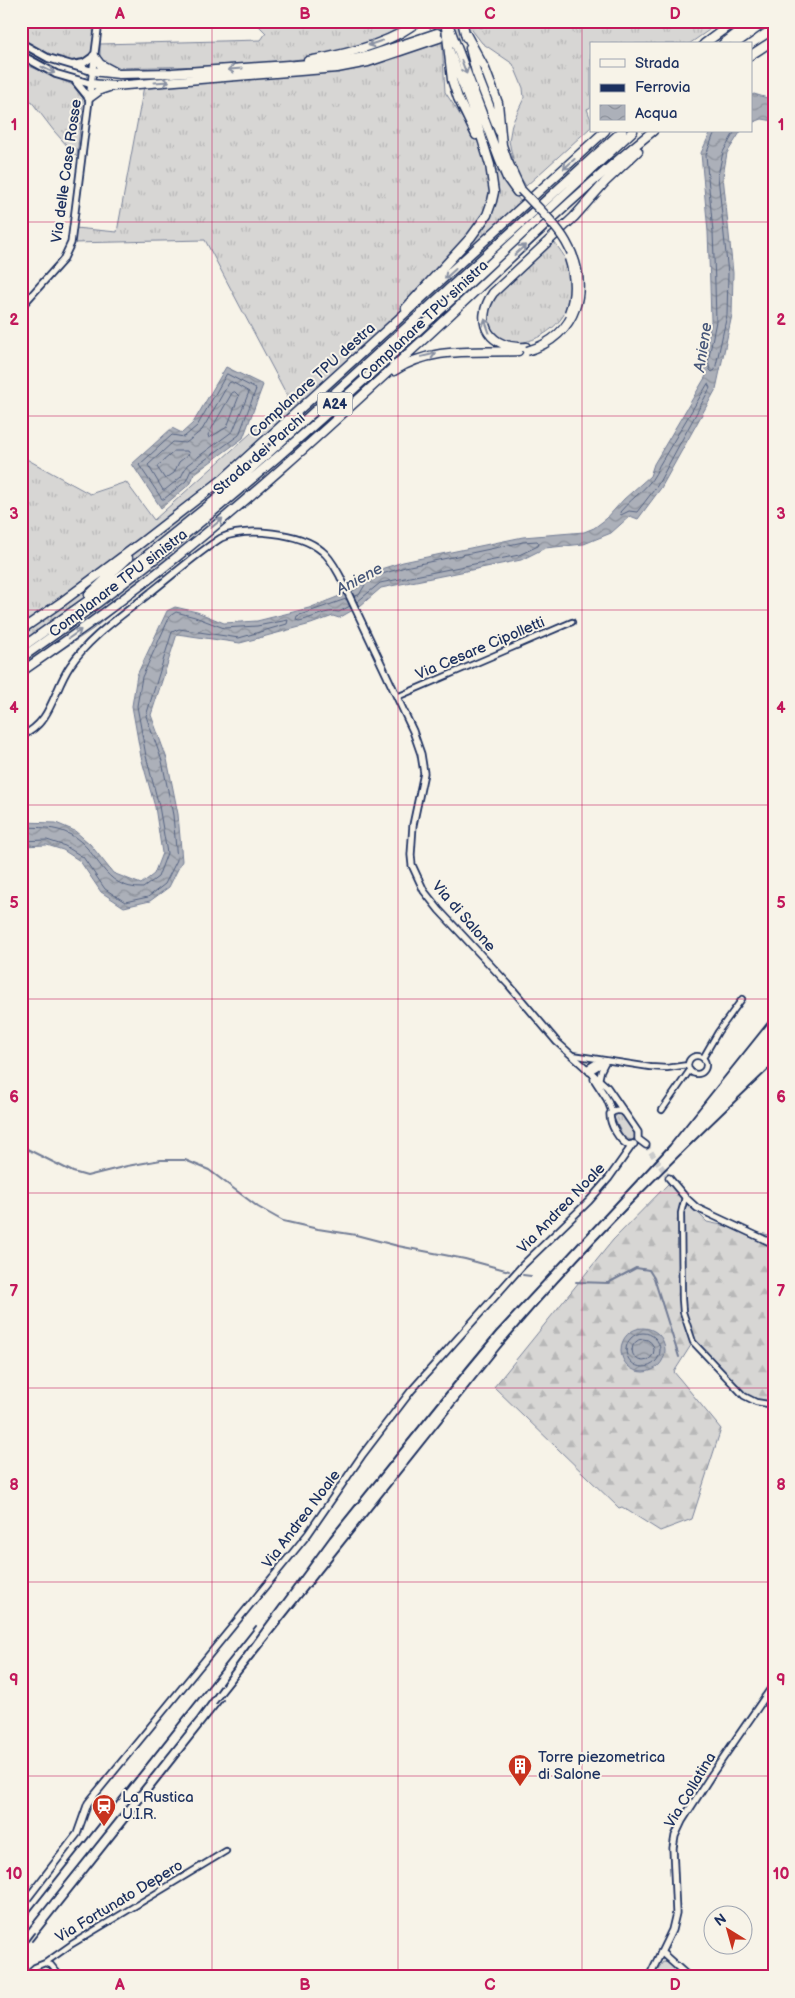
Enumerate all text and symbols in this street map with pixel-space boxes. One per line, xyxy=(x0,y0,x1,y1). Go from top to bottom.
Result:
text: A xyxy=(114,5,125,24)
text: B xyxy=(299,5,311,24)
text: C xyxy=(484,5,496,24)
text: D xyxy=(669,5,681,24)
one-way arrow xyxy=(367,39,383,48)
legend xyxy=(590,42,752,132)
text: Strada xyxy=(635,54,679,73)
one-way arrow xyxy=(460,59,469,74)
one-way arrow xyxy=(227,64,243,73)
one-way arrow xyxy=(40,65,55,75)
one-way arrow xyxy=(154,78,170,87)
text: Ferrovia xyxy=(635,78,691,97)
street label: Via delle Case Rosse xyxy=(47,98,86,244)
text: Acqua xyxy=(635,104,677,123)
text: 1 xyxy=(11,116,17,135)
text: 1 xyxy=(778,116,784,135)
one-way arrow xyxy=(563,158,576,170)
one-way arrow xyxy=(513,244,526,256)
street label: Complanare TPU sinistra xyxy=(356,256,492,385)
one-way arrow xyxy=(443,268,456,280)
text: 2 xyxy=(9,311,19,330)
text: 2 xyxy=(776,311,786,330)
street label: Complanare TPU destra xyxy=(245,319,379,442)
one-way arrow xyxy=(482,319,491,334)
water label: Aniene xyxy=(690,321,717,374)
one-way arrow xyxy=(421,350,437,359)
road number: A24 xyxy=(318,392,352,416)
street label: Strada dei Parchi xyxy=(209,409,309,500)
text: 3 xyxy=(9,505,19,524)
text: 3 xyxy=(776,505,786,524)
one-way arrow xyxy=(211,518,224,529)
street label: Complanare TPU sinistra xyxy=(45,525,191,642)
water label: Aniene xyxy=(332,559,386,600)
street label: Via Cesare Cipolletti xyxy=(413,613,548,684)
one-way arrow xyxy=(68,629,82,639)
text: 4 xyxy=(9,699,19,718)
text: 4 xyxy=(776,699,786,718)
street label: Via di Salone xyxy=(428,877,500,956)
text: 5 xyxy=(9,894,19,913)
text: 5 xyxy=(776,894,786,913)
text: 6 xyxy=(9,1088,19,1107)
text: 6 xyxy=(776,1088,786,1107)
street label: Via Andrea Noale xyxy=(513,1159,609,1258)
text: 7 xyxy=(10,1282,19,1301)
text: 7 xyxy=(777,1282,786,1301)
street label: Via Andrea Noale xyxy=(258,1466,345,1572)
text: 8 xyxy=(9,1476,19,1495)
text: 8 xyxy=(776,1476,786,1495)
text: 9 xyxy=(9,1671,19,1690)
text: 9 xyxy=(776,1671,786,1690)
place label: Torre piezometrica di Salone xyxy=(538,1748,665,1784)
street label: Via Collatina xyxy=(660,1749,720,1831)
building icon: Torre piezometrica di Salone xyxy=(507,1753,533,1787)
place label: La Rustica U.I.R. xyxy=(122,1788,194,1824)
station icon: La Rustica U.I.R. xyxy=(91,1793,117,1827)
street label: Via Fortunato Depero xyxy=(52,1856,186,1947)
text: 10 xyxy=(6,1865,22,1884)
text: 10 xyxy=(773,1865,789,1884)
north arrow xyxy=(702,1906,752,1956)
text: N xyxy=(711,1910,730,1930)
text: A xyxy=(114,1976,125,1995)
text: B xyxy=(299,1976,311,1995)
text: C xyxy=(484,1976,496,1995)
text: D xyxy=(669,1976,681,1995)

